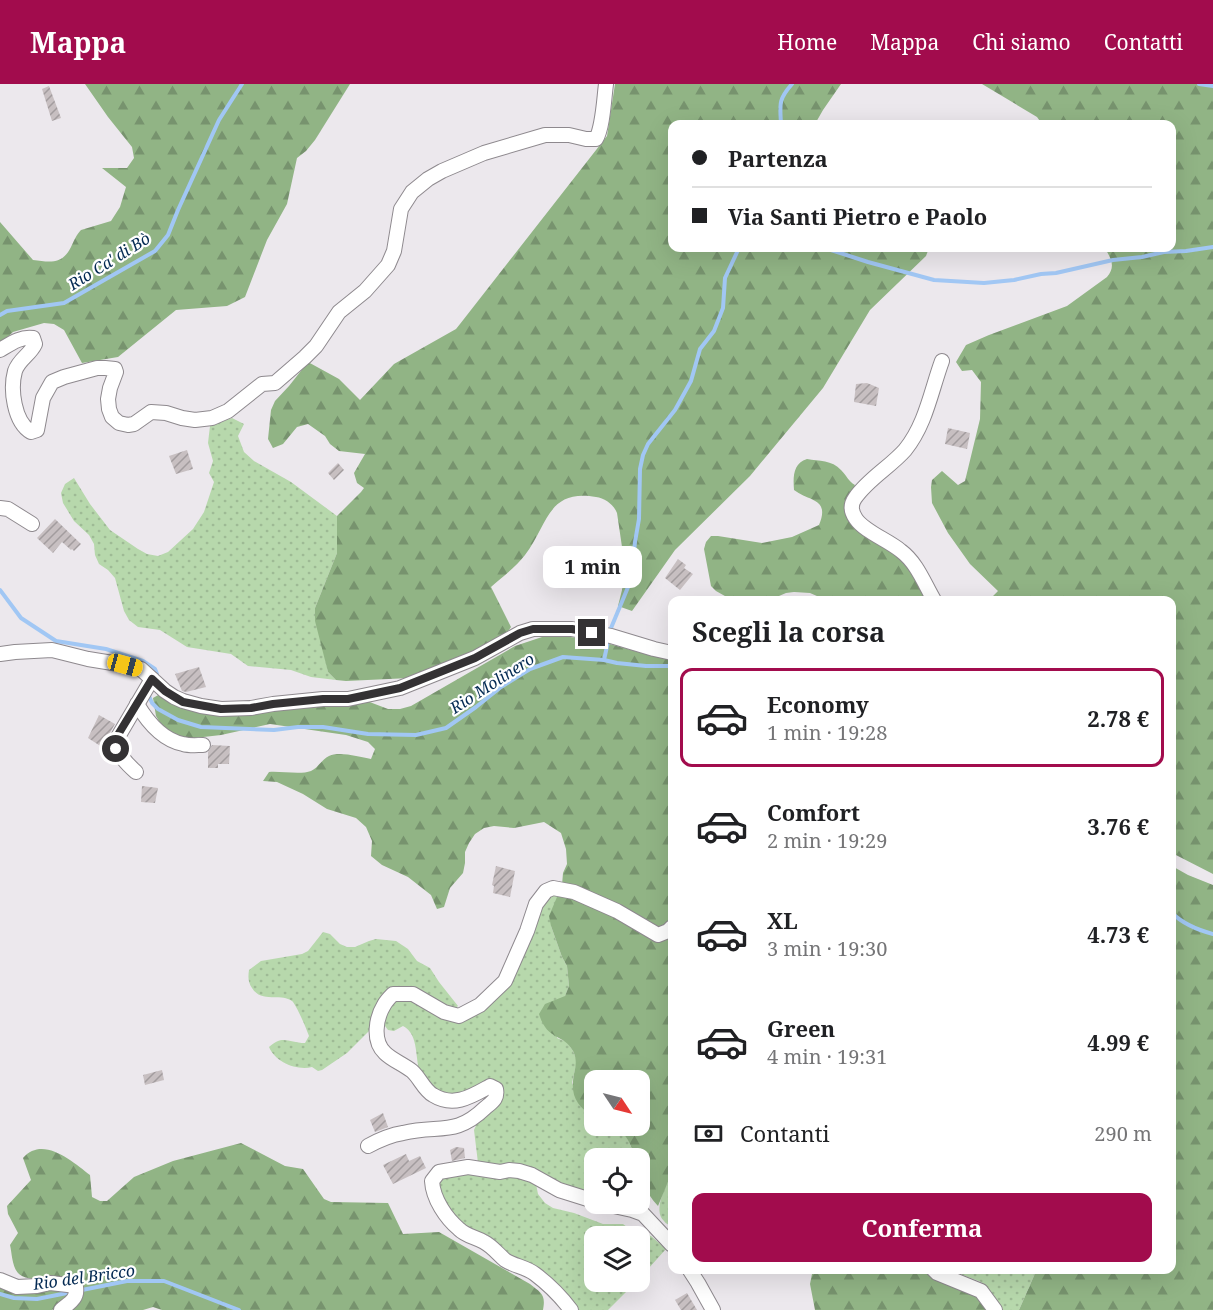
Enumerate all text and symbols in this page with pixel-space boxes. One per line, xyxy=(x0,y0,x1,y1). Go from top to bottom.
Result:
text: Mappa xyxy=(30,23,126,61)
text: Home xyxy=(777,28,837,56)
text: Mappa xyxy=(870,28,939,56)
text: Chi siamo xyxy=(972,28,1071,56)
text: Contatti xyxy=(1104,28,1183,56)
text: Partenza xyxy=(728,143,828,173)
text: Via Santi Pietro e Paolo xyxy=(728,201,987,231)
water label: Rio Ca' di Bò xyxy=(63,227,154,296)
callout: 1 min xyxy=(542,546,642,588)
text: 1 min xyxy=(564,553,621,580)
text: Scegli la corsa xyxy=(692,613,885,650)
route end xyxy=(578,619,605,646)
water label: Rio Molinero xyxy=(445,647,538,719)
car xyxy=(105,652,145,678)
text: Economy xyxy=(767,689,869,719)
icon: car xyxy=(695,691,749,745)
text: 2.78 € xyxy=(1087,703,1149,733)
text: 1 min · 19:28 xyxy=(767,719,887,746)
route start xyxy=(102,735,129,762)
text: Comfort xyxy=(767,797,860,827)
icon: car xyxy=(695,799,749,853)
text: 3.76 € xyxy=(1087,811,1149,841)
text: 2 min · 19:29 xyxy=(767,827,887,854)
text: XL xyxy=(767,905,798,935)
icon: car xyxy=(695,907,749,961)
text: 4.73 € xyxy=(1087,919,1149,949)
text: 3 min · 19:30 xyxy=(767,935,887,962)
text: Green xyxy=(767,1013,835,1043)
icon: car xyxy=(695,1015,749,1069)
text: 4.99 € xyxy=(1087,1027,1149,1057)
text: 4 min · 19:31 xyxy=(767,1043,887,1070)
north arrow xyxy=(584,1070,650,1136)
map controls xyxy=(584,1070,650,1292)
icon: cash xyxy=(692,1117,725,1150)
text: Contanti xyxy=(740,1118,830,1148)
text: 290 m xyxy=(1094,1120,1152,1147)
button: locate xyxy=(584,1148,650,1214)
button: Conferma xyxy=(692,1193,1152,1262)
button: layers xyxy=(584,1226,650,1292)
water label: Rio del Bricco xyxy=(31,1259,136,1295)

